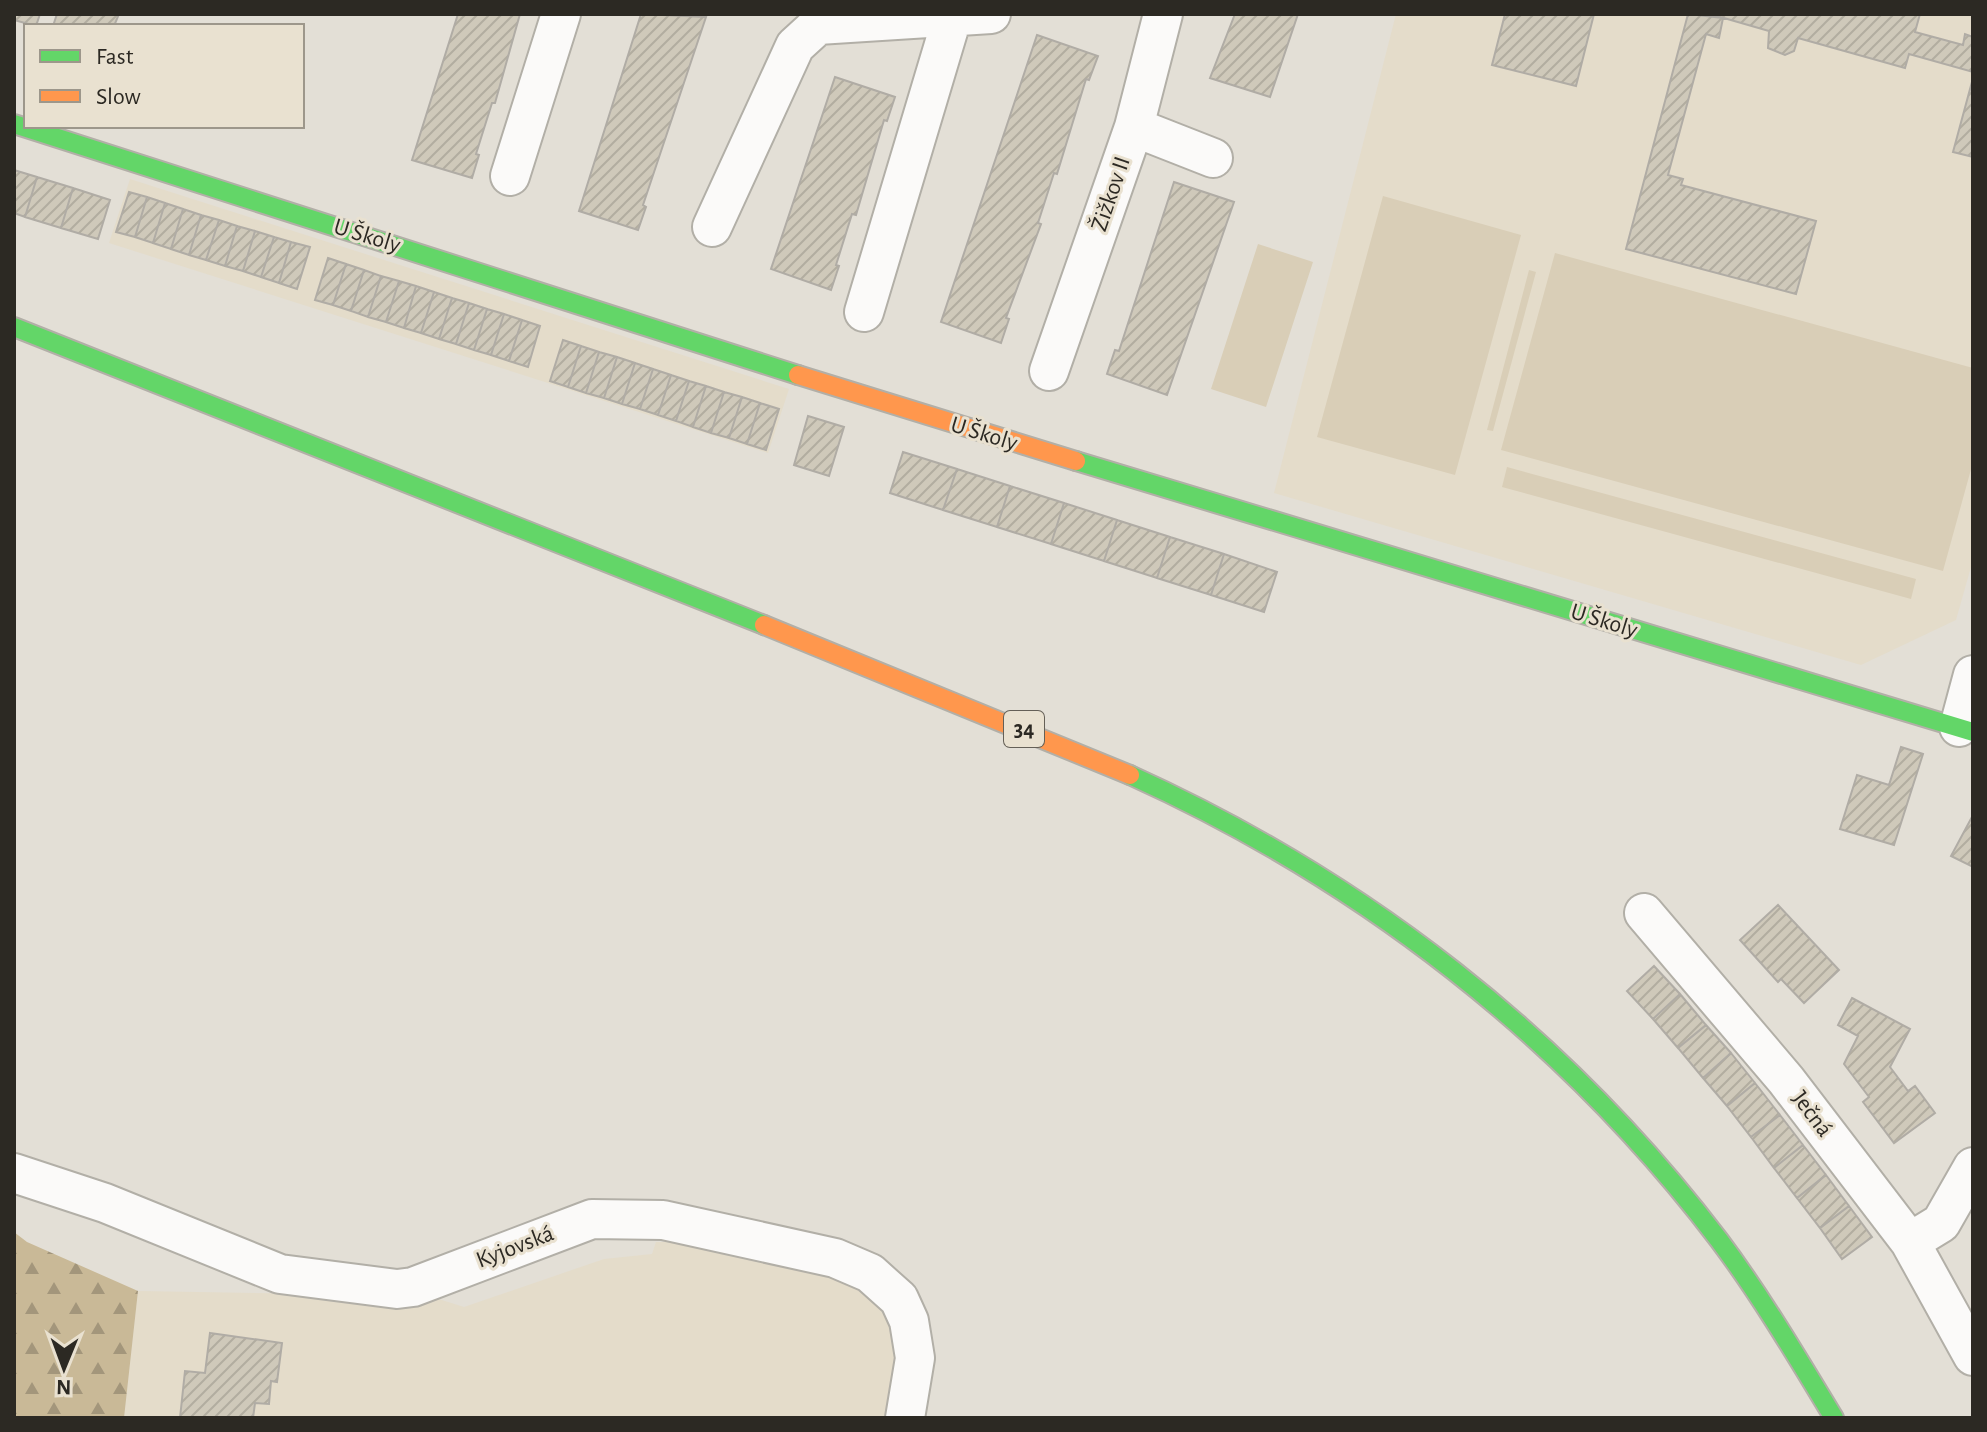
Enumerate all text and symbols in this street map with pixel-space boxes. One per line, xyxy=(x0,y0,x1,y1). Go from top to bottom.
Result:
legend xyxy=(24,24,304,128)
text: Fast xyxy=(96,45,134,69)
text: Slow xyxy=(96,85,141,109)
street label: Žižkov II xyxy=(1086,153,1135,234)
street label: U Školy xyxy=(331,214,404,258)
street label: U Školy xyxy=(948,412,1021,456)
street label: U Školy xyxy=(1568,599,1641,643)
road number: 34 xyxy=(1004,711,1044,747)
street label: Ječná xyxy=(1787,1087,1837,1141)
street label: Kyjovská xyxy=(473,1221,557,1273)
north arrow xyxy=(24,1328,104,1408)
text: N xyxy=(56,1376,72,1398)

